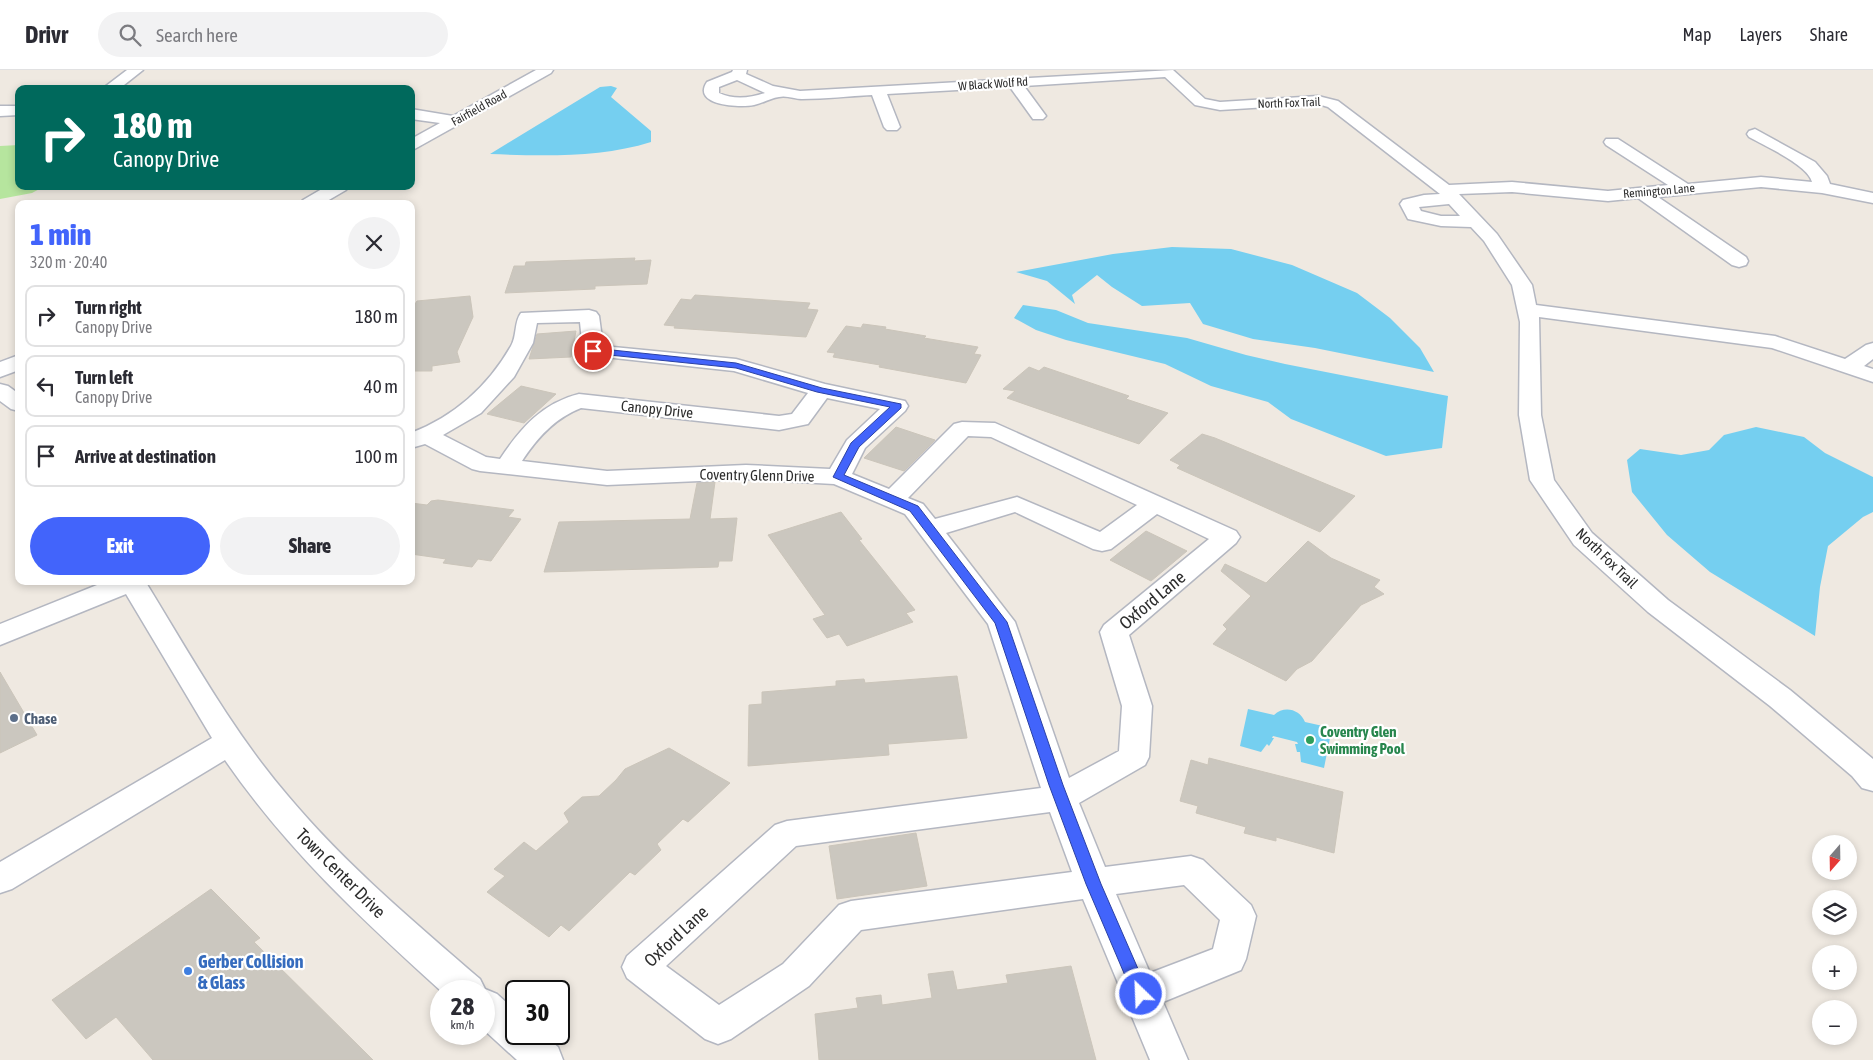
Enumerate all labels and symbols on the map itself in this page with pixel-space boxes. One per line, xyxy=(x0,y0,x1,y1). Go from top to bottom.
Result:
street label: W Black Wolf Rd xyxy=(958,75,1028,93)
street label: Fairfield Road xyxy=(449,87,509,129)
street label: North Fox Trail xyxy=(1257,95,1322,111)
street label: Remington Lane xyxy=(1623,181,1695,201)
pin xyxy=(572,330,614,372)
street label: Canopy Drive xyxy=(620,397,694,421)
street label: Coventry Glenn Drive xyxy=(699,465,815,485)
street label: North Fox Trail xyxy=(1573,525,1641,591)
street label: Oxford Lane xyxy=(1115,566,1189,634)
place label: Chase xyxy=(24,710,57,727)
marker: Chase xyxy=(8,712,20,724)
place label: Coventry Glen Swimming Pool xyxy=(1320,723,1406,757)
marker: Coventry Glen Swimming Pool xyxy=(1304,734,1316,746)
street label: Town Center Drive xyxy=(292,824,390,922)
north arrow xyxy=(1812,835,1858,880)
street label: Oxford Lane xyxy=(640,901,712,971)
place label: Gerber Collision & Glass xyxy=(198,951,304,993)
marker: Gerber Collision & Glass xyxy=(182,965,194,977)
position arrow xyxy=(1114,967,1166,1019)
speed limit sign: 30 xyxy=(505,980,570,1045)

